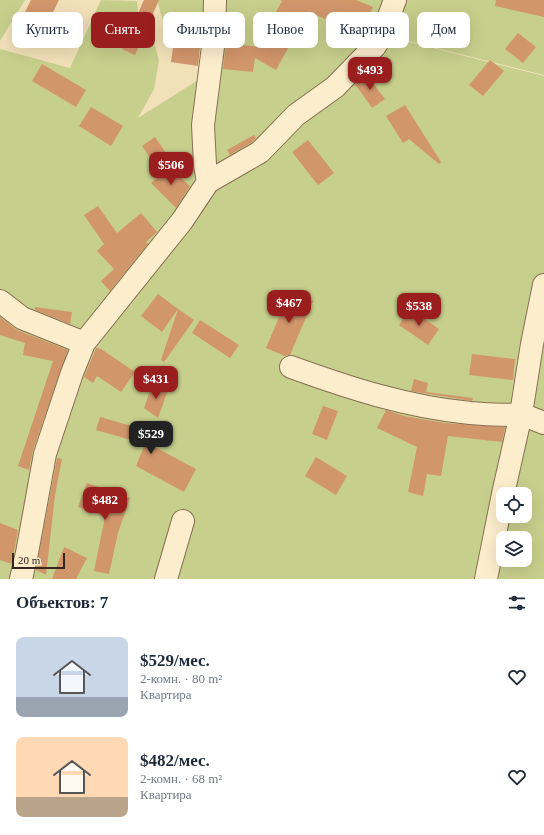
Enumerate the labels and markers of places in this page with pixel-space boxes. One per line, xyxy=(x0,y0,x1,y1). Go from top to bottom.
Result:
pin: $493 xyxy=(346,57,394,91)
pin: $506 xyxy=(147,152,195,186)
pin: $467 xyxy=(265,290,313,324)
pin: $538 xyxy=(395,293,443,327)
pin: $431 xyxy=(132,366,180,400)
pin: $529 xyxy=(127,421,175,455)
pin: $482 xyxy=(81,487,129,521)

